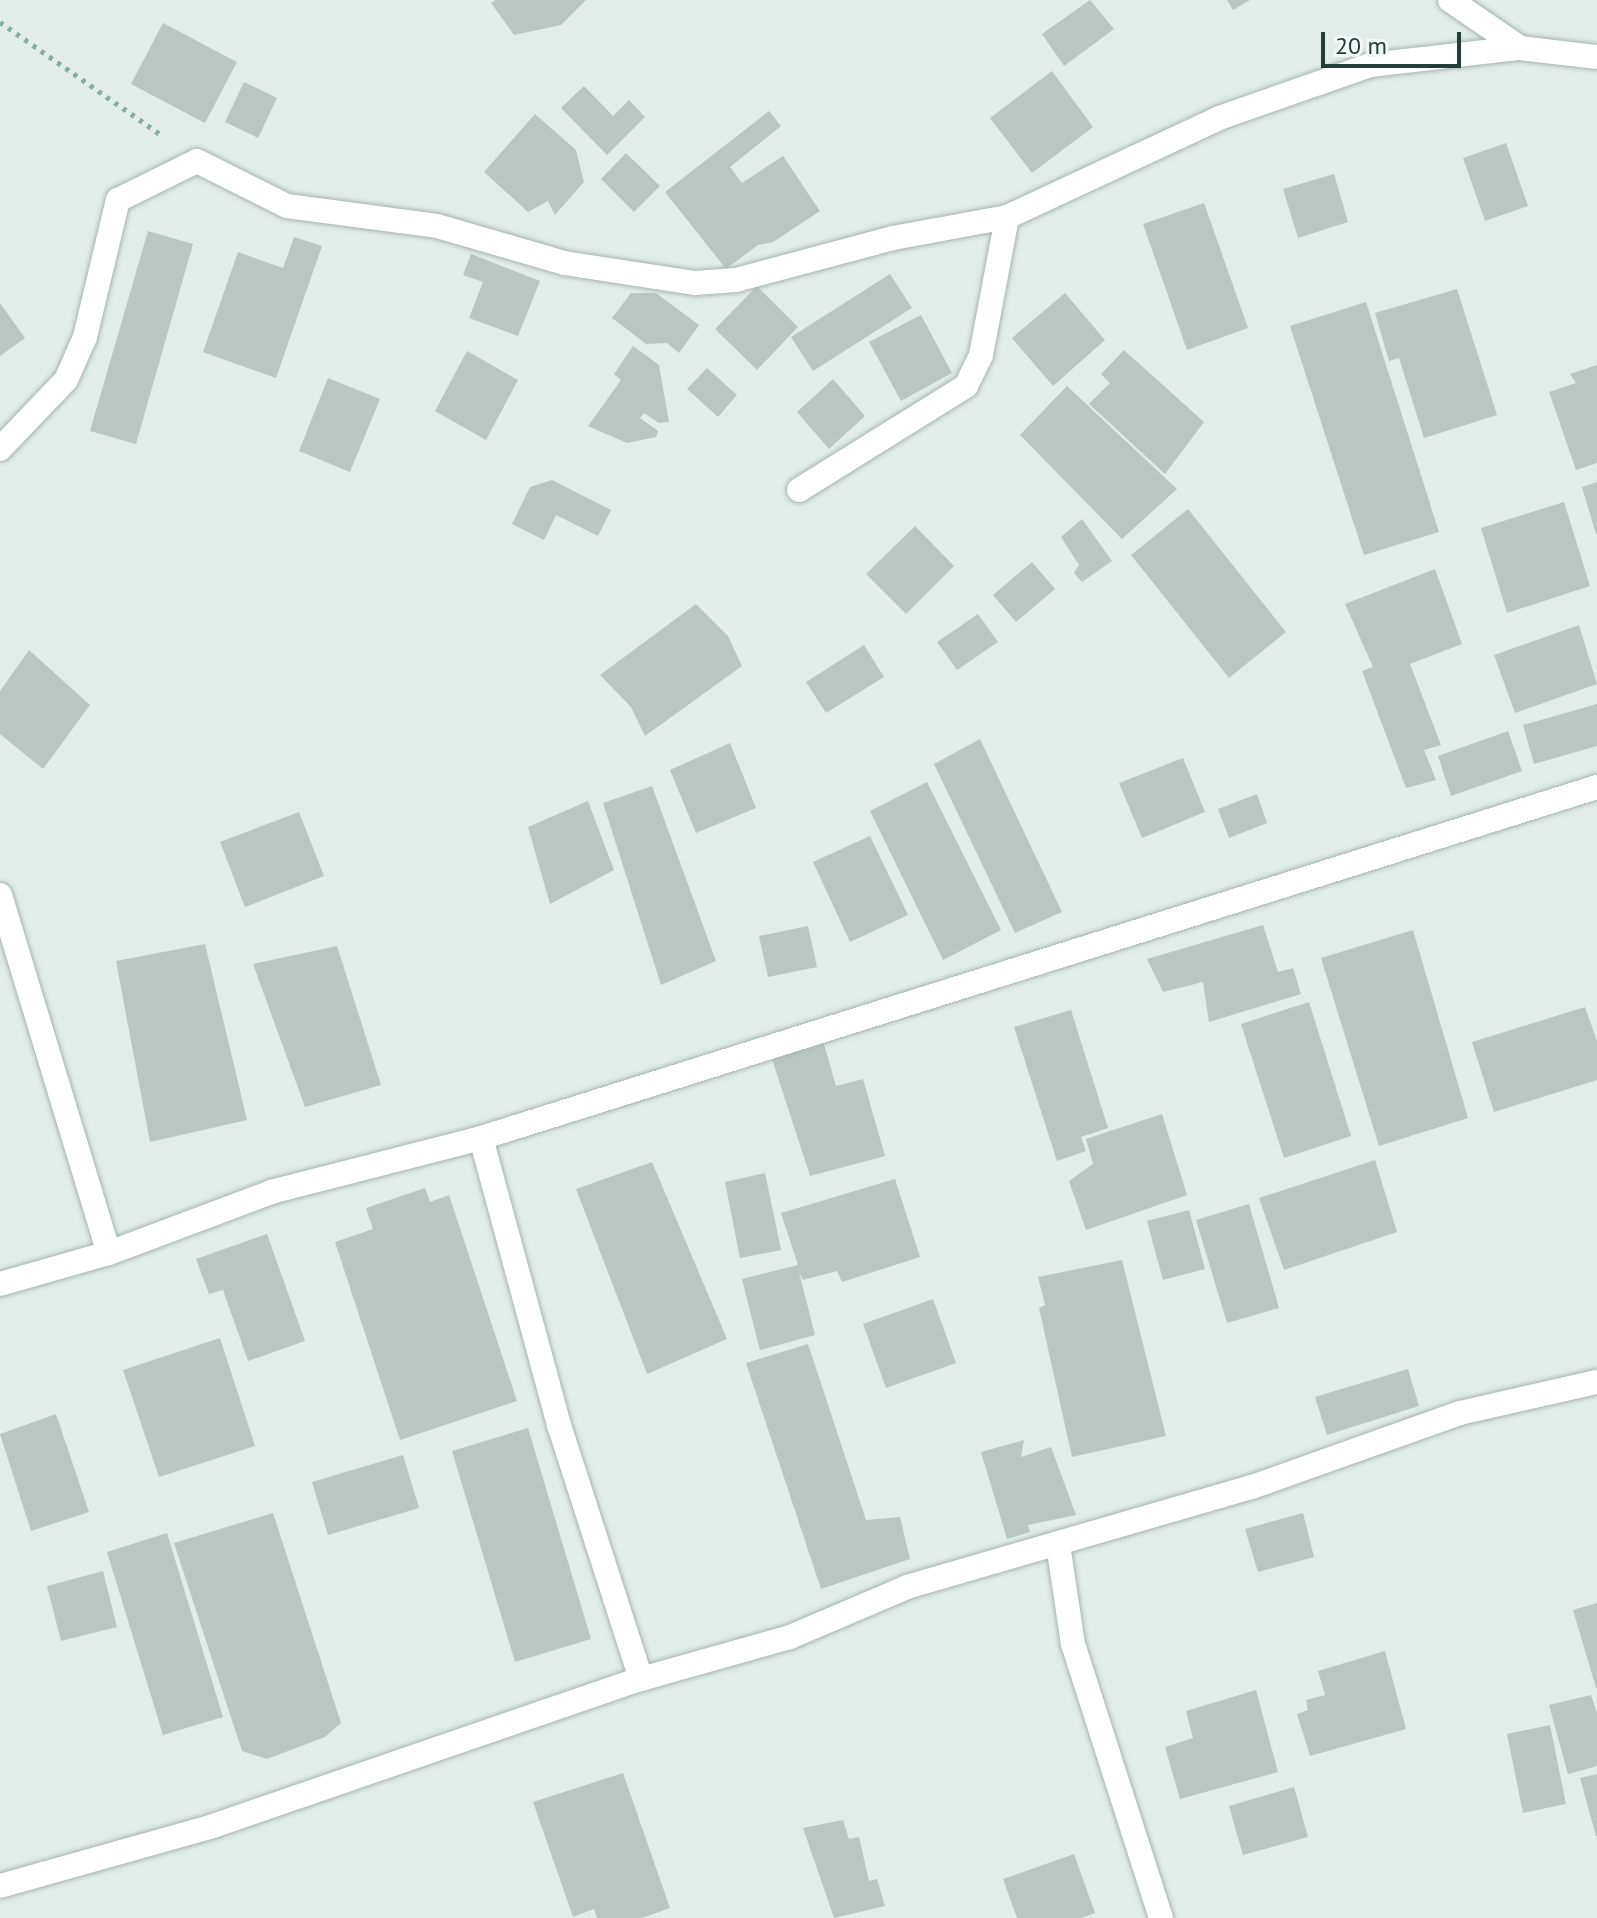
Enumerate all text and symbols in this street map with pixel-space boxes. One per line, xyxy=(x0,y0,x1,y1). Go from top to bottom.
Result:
scale bar xyxy=(1325,16,1465,66)
text: 20 m xyxy=(1335,30,1387,61)

